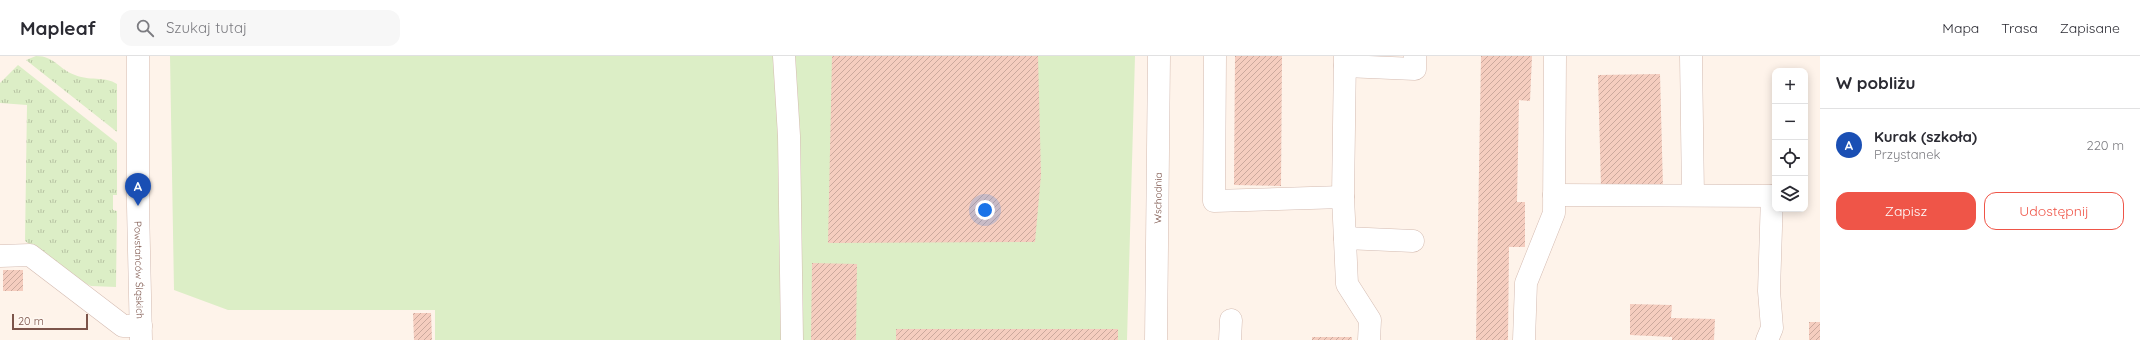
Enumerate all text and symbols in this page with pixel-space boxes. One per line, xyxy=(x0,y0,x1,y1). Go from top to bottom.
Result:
search box xyxy=(120,10,400,46)
text: Mapleaf xyxy=(20,16,96,40)
icon: search xyxy=(134,17,156,39)
text: Szukaj tutaj xyxy=(166,18,247,37)
text: Mapa xyxy=(1942,19,1979,37)
text: Trasa xyxy=(2001,19,2038,37)
text: Zapisane xyxy=(2060,19,2120,37)
map controls xyxy=(1772,68,1808,212)
button: + xyxy=(1772,68,1808,104)
text: W pobliżu xyxy=(1836,72,1916,93)
button: − xyxy=(1772,104,1808,140)
text: Kurak (szkoła) xyxy=(1874,127,1977,146)
text: A xyxy=(1845,137,1853,153)
text: 220 m xyxy=(2086,137,2124,153)
button: locate xyxy=(1772,140,1808,176)
text: Przystanek xyxy=(1874,146,1940,162)
street label: Wschodnia xyxy=(1151,172,1164,224)
pin: A xyxy=(125,173,151,206)
button: layers xyxy=(1772,176,1808,212)
button: Zapisz xyxy=(1836,192,1976,230)
button: Udostępnij xyxy=(1984,192,2124,230)
your location xyxy=(975,200,995,220)
street label: Powstańców Śląskich xyxy=(132,221,147,319)
scale bar xyxy=(12,312,88,331)
text: 20 m xyxy=(18,314,44,328)

